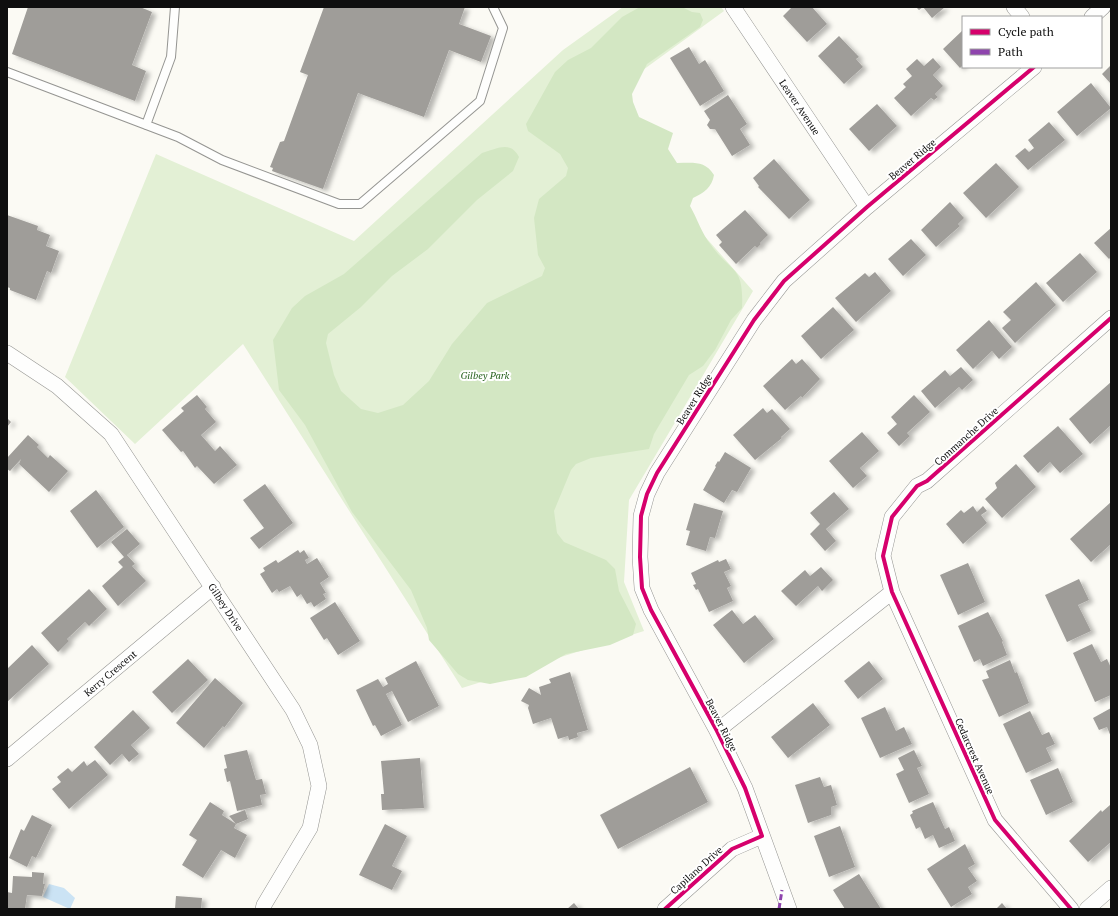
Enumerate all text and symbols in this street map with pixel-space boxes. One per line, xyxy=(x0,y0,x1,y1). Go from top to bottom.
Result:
legend xyxy=(962,16,1102,68)
text: Cycle path xyxy=(998,24,1054,39)
text: Path xyxy=(998,44,1023,59)
street label: Leaver Avenue xyxy=(776,77,823,138)
street label: Beaver Ridge xyxy=(886,136,939,183)
park label: Gilbey Park xyxy=(461,369,510,382)
street label: Beaver Ridge xyxy=(674,371,715,427)
street label: Commanche Drive xyxy=(932,404,1001,469)
street label: Gilbey Drive xyxy=(205,581,246,634)
street label: Kerry Crescent xyxy=(81,647,140,699)
street label: Beaver Ridge xyxy=(703,697,740,754)
street label: Cedarcrest Avenue xyxy=(952,716,997,796)
street label: Capilano Drive xyxy=(667,843,725,897)

